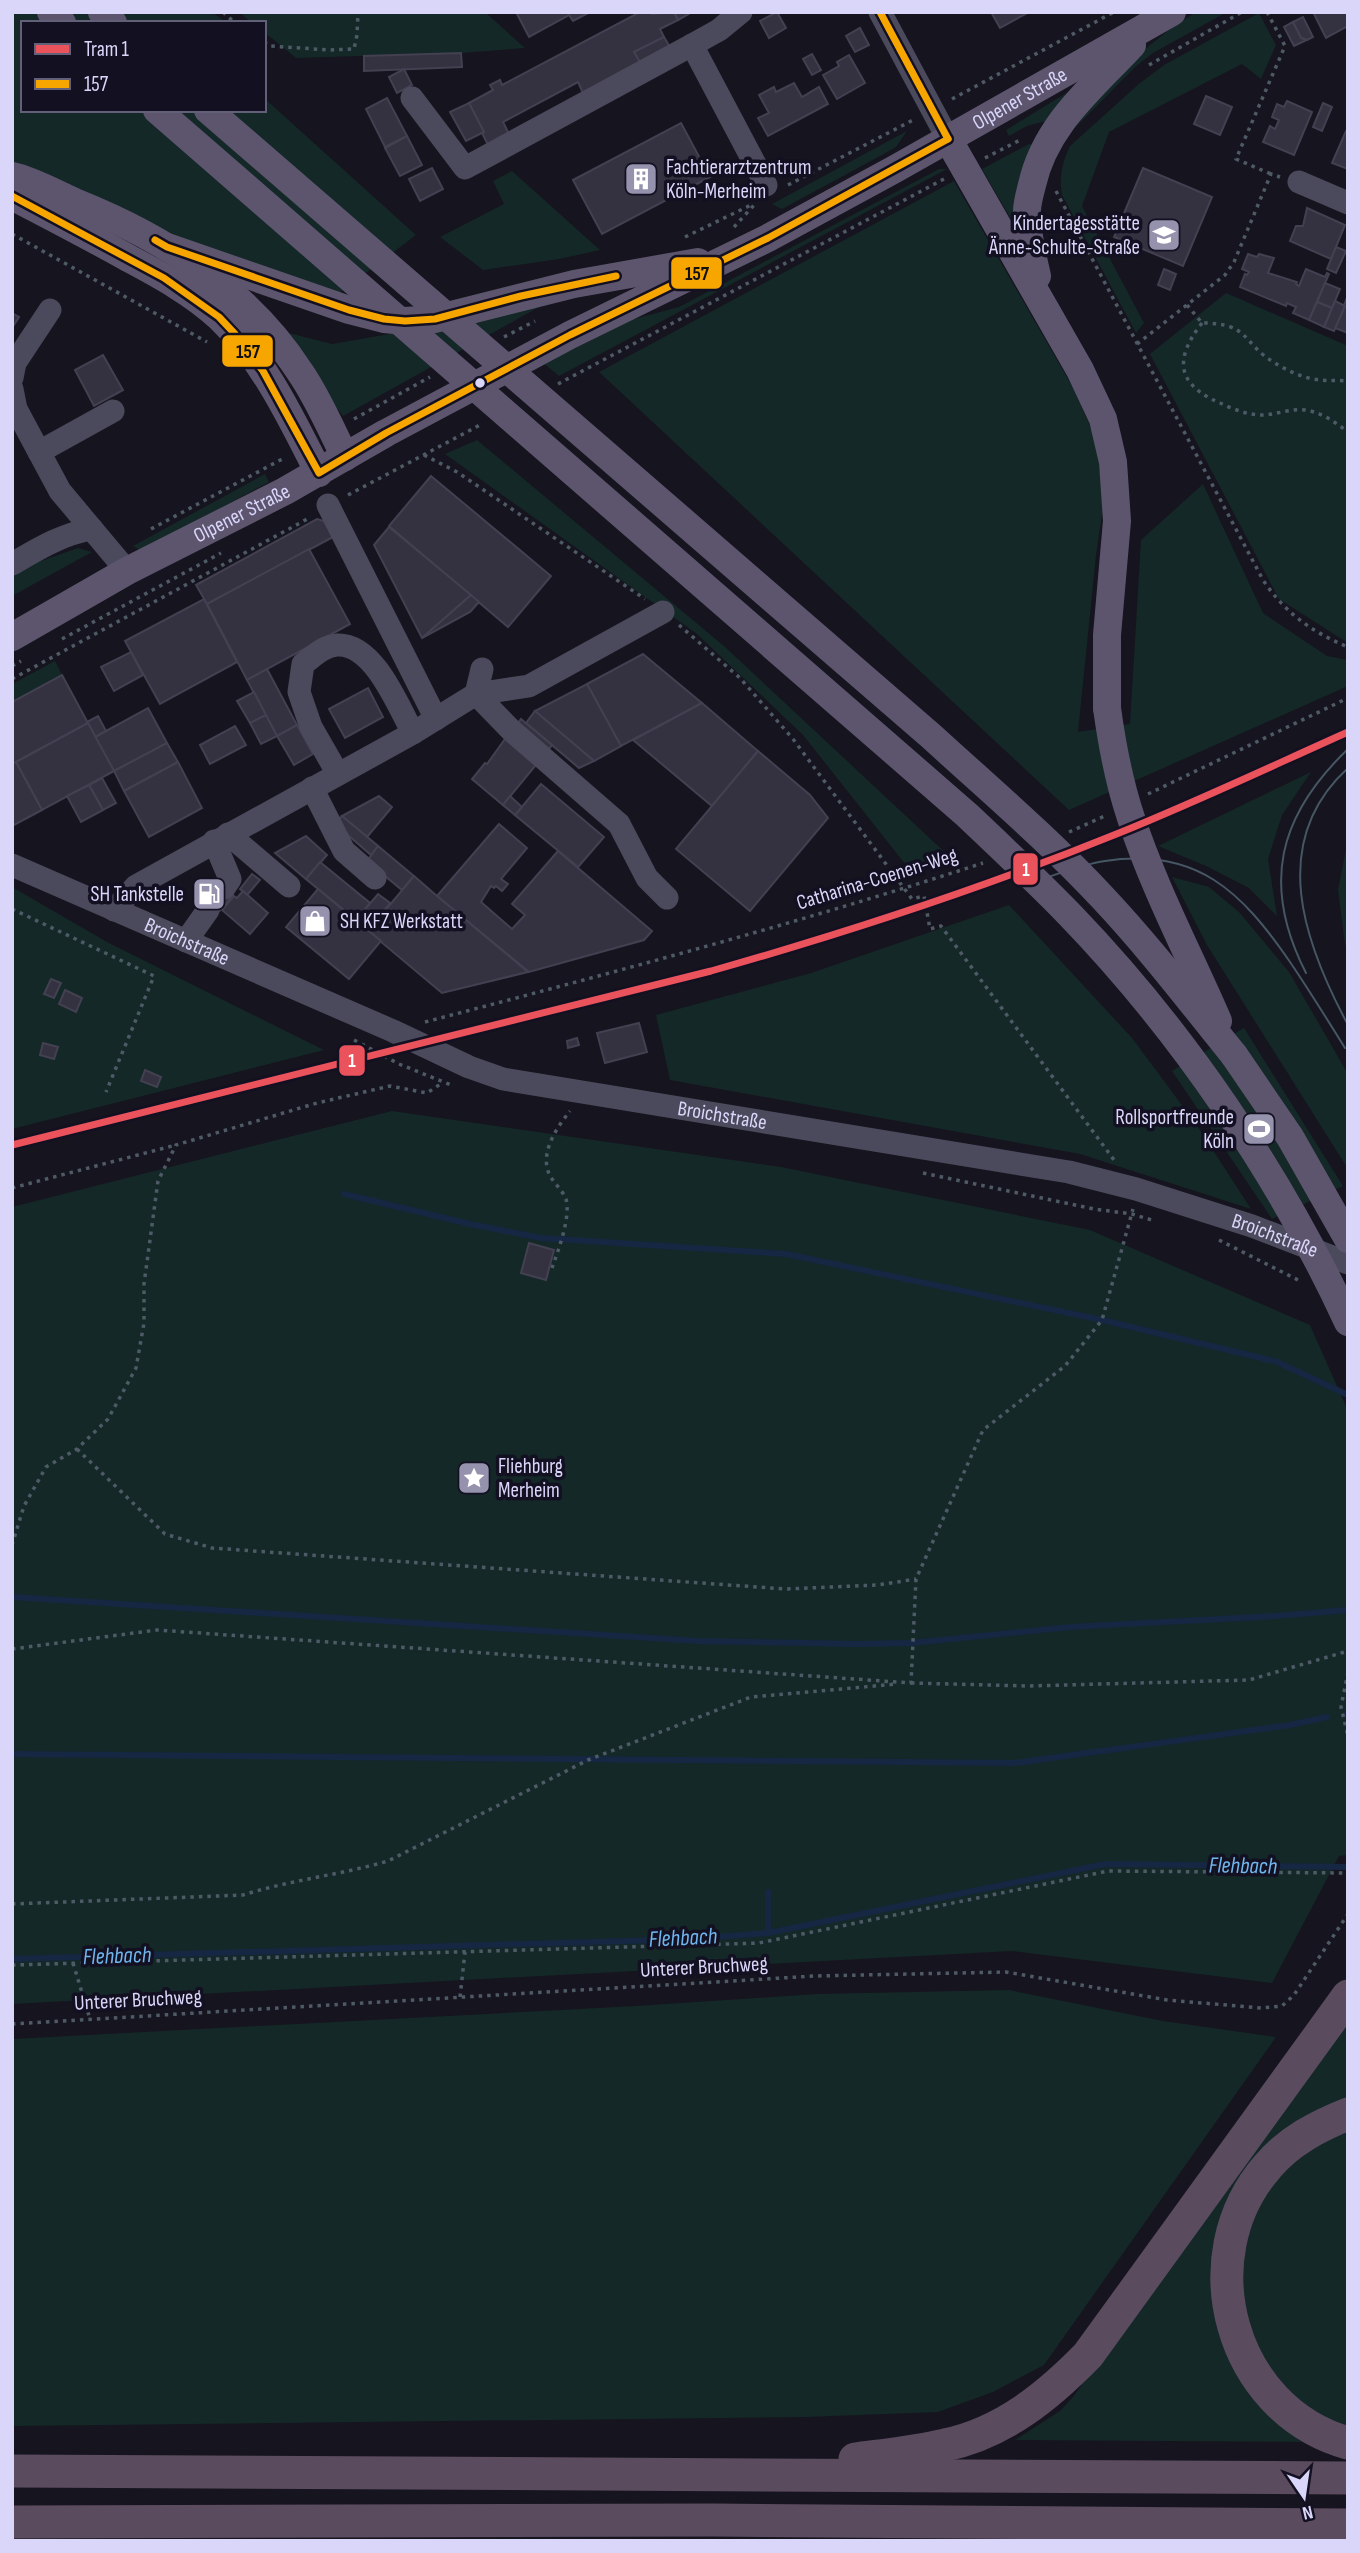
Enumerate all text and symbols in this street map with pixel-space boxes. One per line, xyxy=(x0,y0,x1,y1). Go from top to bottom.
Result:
legend xyxy=(21,21,266,112)
text: Tram 1 xyxy=(84,37,130,62)
street label: Olpener Straße xyxy=(968,62,1071,135)
text: 157 xyxy=(84,72,109,97)
place label: Fachtierarztzentrum Köln-Merheim xyxy=(666,155,811,204)
building icon: Fachtierarztzentrum Köln-Merheim xyxy=(622,160,660,198)
place label: Kindertagesstätte Änne-Schulte-Straße xyxy=(988,211,1140,260)
school or university icon: Kindertagesstätte Änne-Schulte-Straße xyxy=(1145,216,1183,254)
line badge: 157 xyxy=(670,256,723,290)
text: 157 xyxy=(685,263,710,286)
line badge: 157 xyxy=(221,334,274,368)
text: 157 xyxy=(236,341,261,364)
unlabelled marker xyxy=(473,376,487,390)
street label: Olpener Straße xyxy=(189,478,294,548)
street label: Catharina-Coenen-Weg xyxy=(793,843,961,915)
line badge: 1 xyxy=(1012,852,1039,886)
text: 1 xyxy=(1022,859,1030,882)
fuel station icon: SH Tankstelle xyxy=(190,875,228,913)
place label: SH Tankstelle xyxy=(91,882,184,907)
shop icon: SH KFZ Werkstatt xyxy=(296,902,334,940)
place label: SH KFZ Werkstatt xyxy=(340,909,463,934)
street label: Broichstraße xyxy=(141,912,233,971)
line badge: 1 xyxy=(338,1044,366,1077)
text: 1 xyxy=(348,1050,356,1073)
street label: Broichstraße xyxy=(676,1095,769,1135)
place label: Rollsportfreunde Köln xyxy=(1115,1105,1234,1154)
sports icon: Rollsportfreunde Köln xyxy=(1240,1110,1278,1148)
street label: Broichstraße xyxy=(1229,1208,1322,1263)
place label: Fliehburg Merheim xyxy=(498,1454,563,1503)
place icon: Fliehburg Merheim xyxy=(455,1459,493,1497)
water label: Flehbach xyxy=(1208,1851,1278,1881)
water label: Flehbach xyxy=(648,1922,718,1954)
water label: Flehbach xyxy=(82,1941,152,1971)
street label: Unterer Bruchweg xyxy=(640,1951,768,1983)
street label: Unterer Bruchweg xyxy=(74,1984,202,2016)
north arrow xyxy=(1269,2462,1339,2532)
text: N xyxy=(1300,2500,1315,2524)

